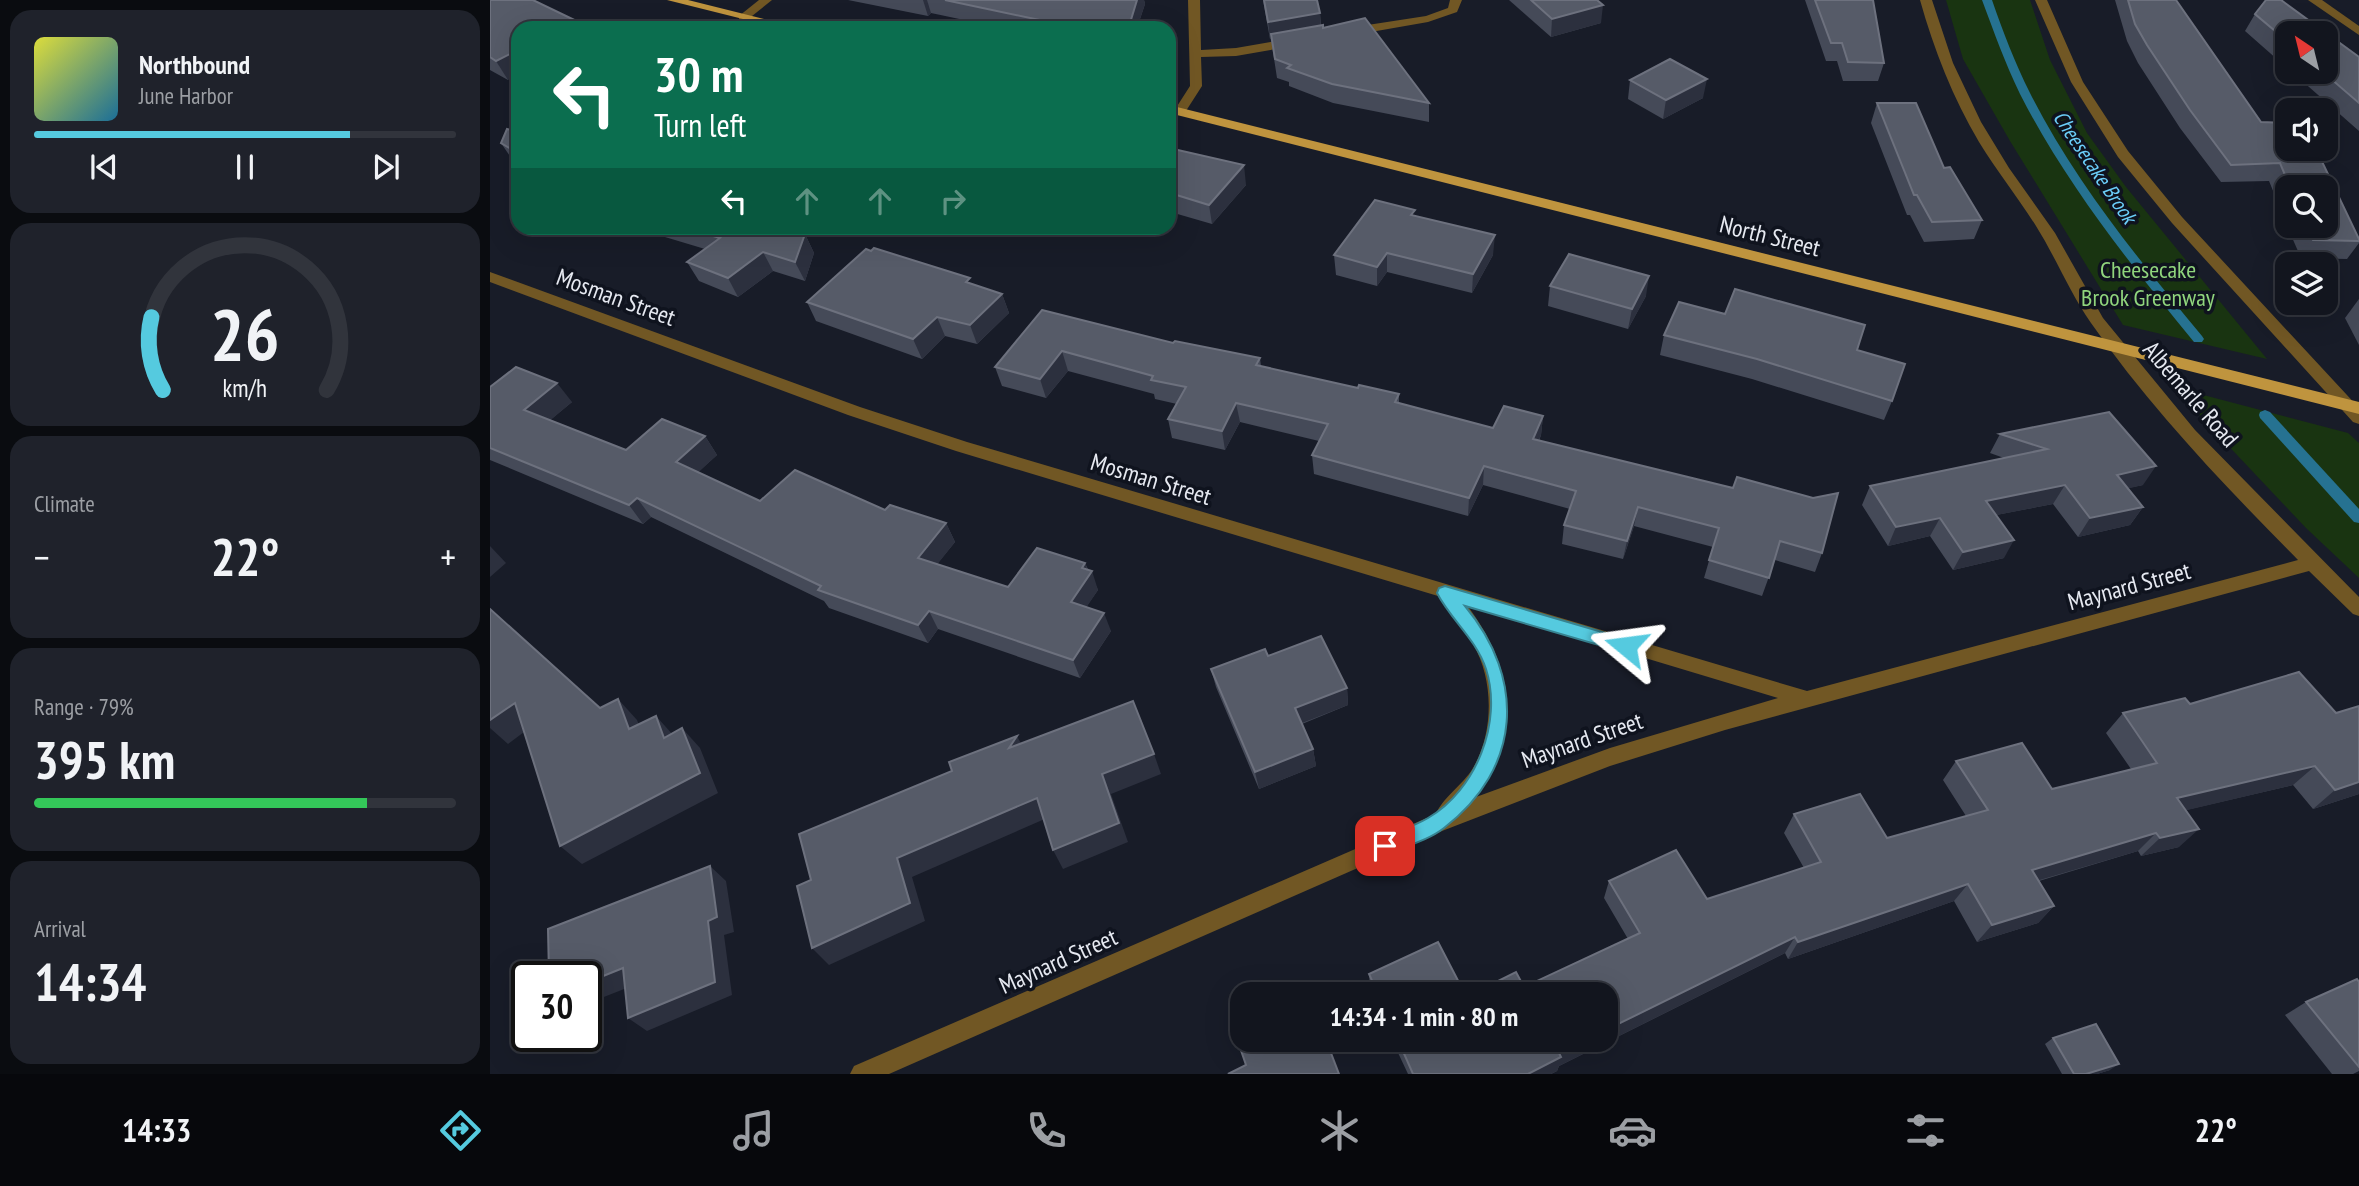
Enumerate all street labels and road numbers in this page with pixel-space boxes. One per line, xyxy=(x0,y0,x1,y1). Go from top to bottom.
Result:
street label: North Street xyxy=(1717,209,1824,264)
street label: Mosman Street xyxy=(552,261,680,333)
street label: Albemarle Road xyxy=(2136,335,2246,453)
street label: Mosman Street xyxy=(1087,446,1215,512)
street label: Maynard Street xyxy=(2064,555,2194,617)
street label: Maynard Street xyxy=(1517,705,1647,775)
street label: Maynard Street xyxy=(994,921,1122,1001)

